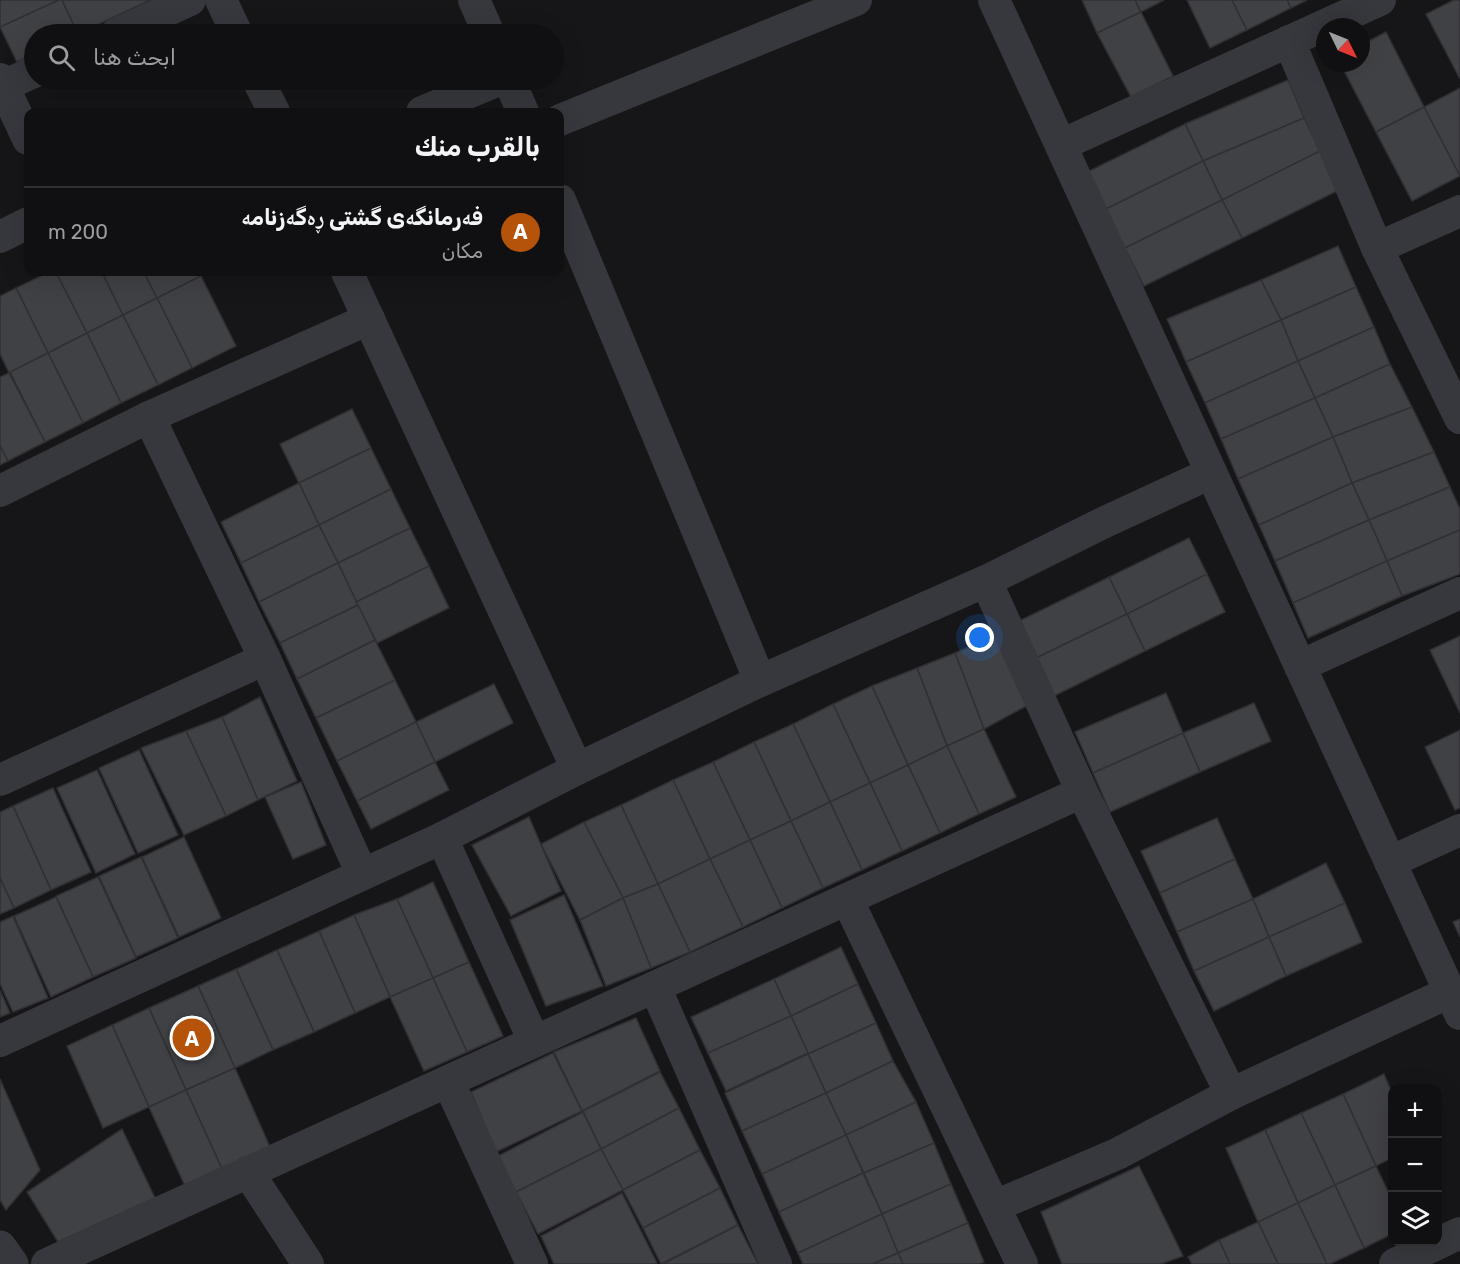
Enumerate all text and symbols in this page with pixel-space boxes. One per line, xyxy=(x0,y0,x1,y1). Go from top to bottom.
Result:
north arrow xyxy=(1316,18,1370,72)
search box xyxy=(24,24,564,90)
icon: search xyxy=(45,41,78,74)
text: ابحث هنا xyxy=(93,44,176,71)
text: بالقرب منك xyxy=(415,132,540,163)
text: فەرمانگەی گشتی ڕەگەزنامە xyxy=(241,204,483,231)
text: 200 m xyxy=(48,220,108,244)
text: A xyxy=(513,220,528,244)
text: مكان xyxy=(442,239,483,263)
your location xyxy=(965,623,994,652)
pin: A xyxy=(172,1016,212,1060)
map controls xyxy=(1388,1084,1442,1246)
button: + xyxy=(1388,1084,1442,1138)
button: − xyxy=(1388,1138,1442,1192)
button: layers xyxy=(1388,1192,1442,1246)

